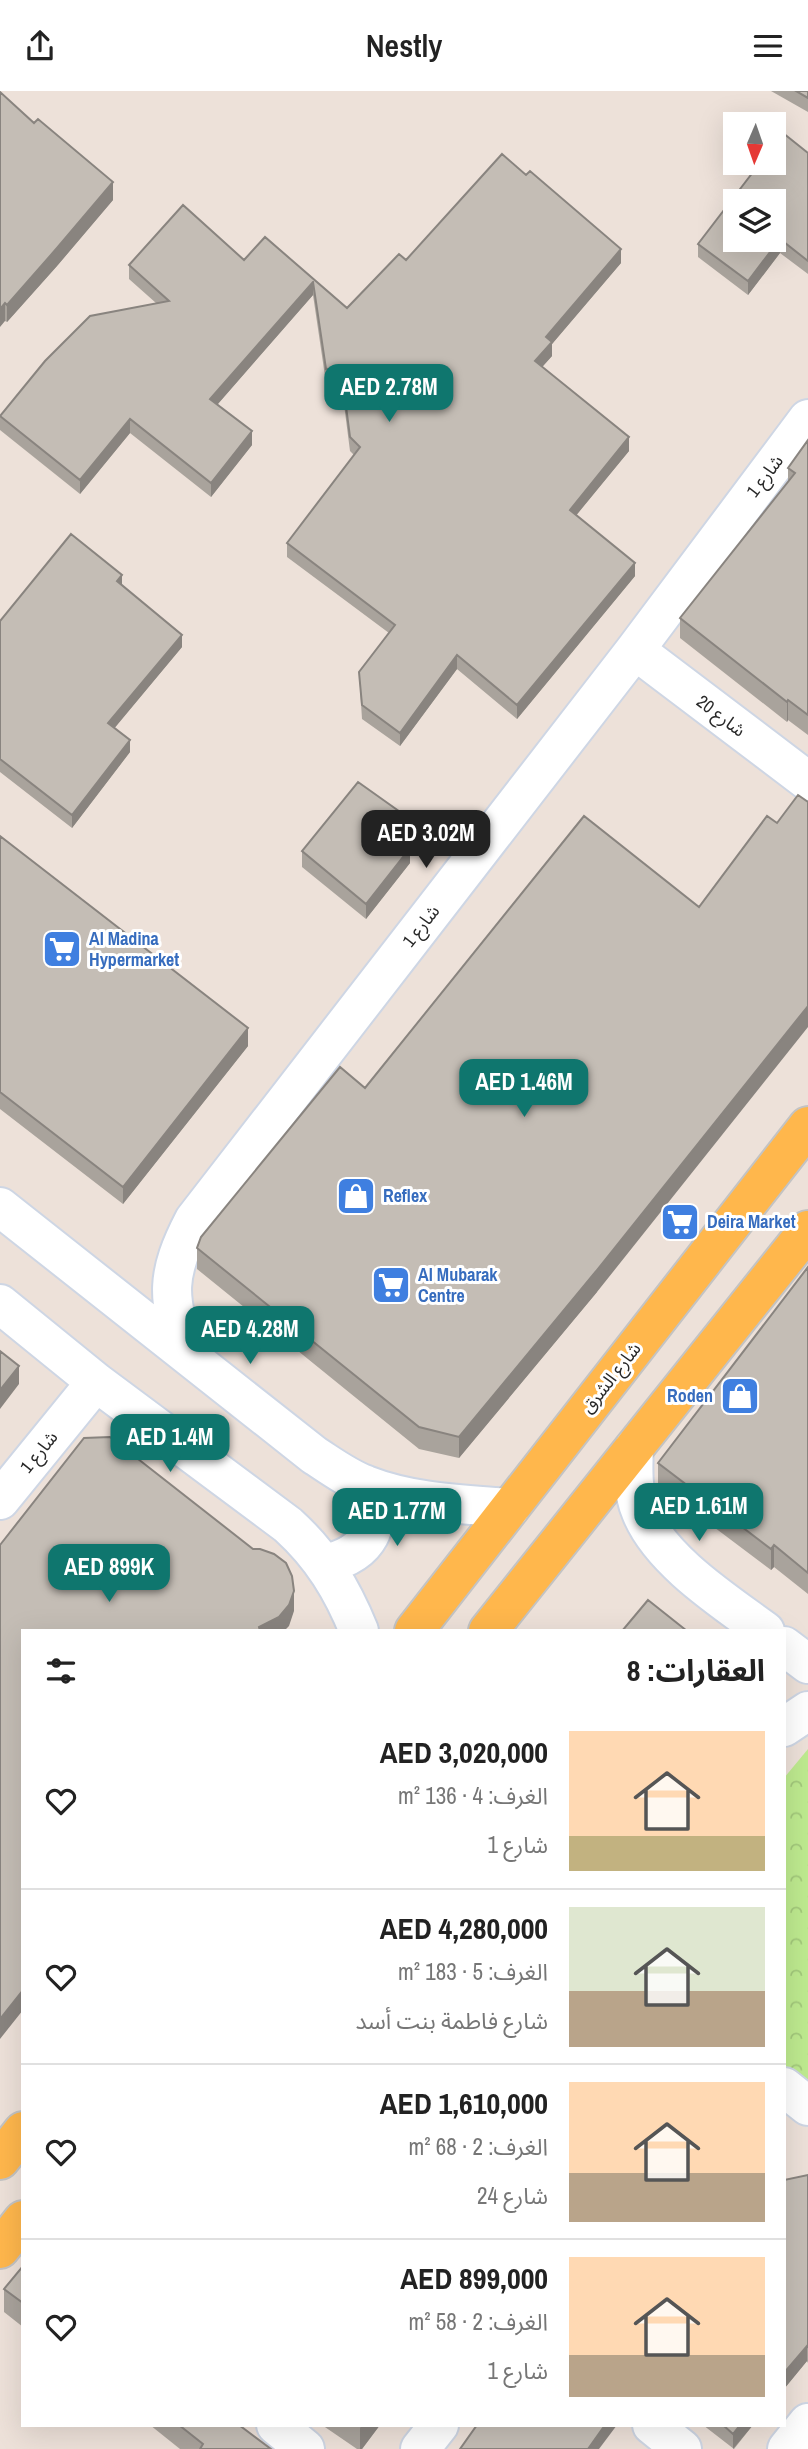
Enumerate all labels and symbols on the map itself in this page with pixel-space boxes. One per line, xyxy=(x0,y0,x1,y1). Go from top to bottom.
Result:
north arrow xyxy=(723,112,786,175)
pin: AED 2.78M xyxy=(309,365,469,424)
street label: شارع 1 xyxy=(740,449,790,503)
street label: شارع 20 xyxy=(690,689,751,744)
pin: AED 3.02M xyxy=(346,811,506,870)
street label: شارع 1 xyxy=(396,899,447,953)
place label: Al Madina Hypermarket xyxy=(89,926,179,972)
supermarket icon: Al Madina Hypermarket xyxy=(41,928,83,970)
pin: AED 1.46M xyxy=(444,1059,604,1119)
shop icon: Reflex xyxy=(335,1175,377,1217)
place label: Reflex xyxy=(383,1183,428,1208)
supermarket icon: Deira Market xyxy=(659,1201,701,1243)
place label: Deira Market xyxy=(707,1209,796,1234)
place label: Al Mubarak Centre xyxy=(418,1262,498,1308)
supermarket icon: Al Mubarak Centre xyxy=(370,1264,412,1306)
pin: AED 4.28M xyxy=(170,1307,330,1366)
street label: شارع الشرق xyxy=(575,1337,648,1420)
shop icon: Roden xyxy=(719,1375,761,1417)
place label: Roden xyxy=(667,1383,713,1408)
pin: AED 1.4M xyxy=(98,1415,242,1474)
street label: شارع 1 xyxy=(14,1425,65,1479)
pin: AED 1.61M xyxy=(619,1483,779,1543)
pin: AED 1.77M xyxy=(317,1489,477,1548)
pin: AED 899K xyxy=(37,1545,181,1604)

